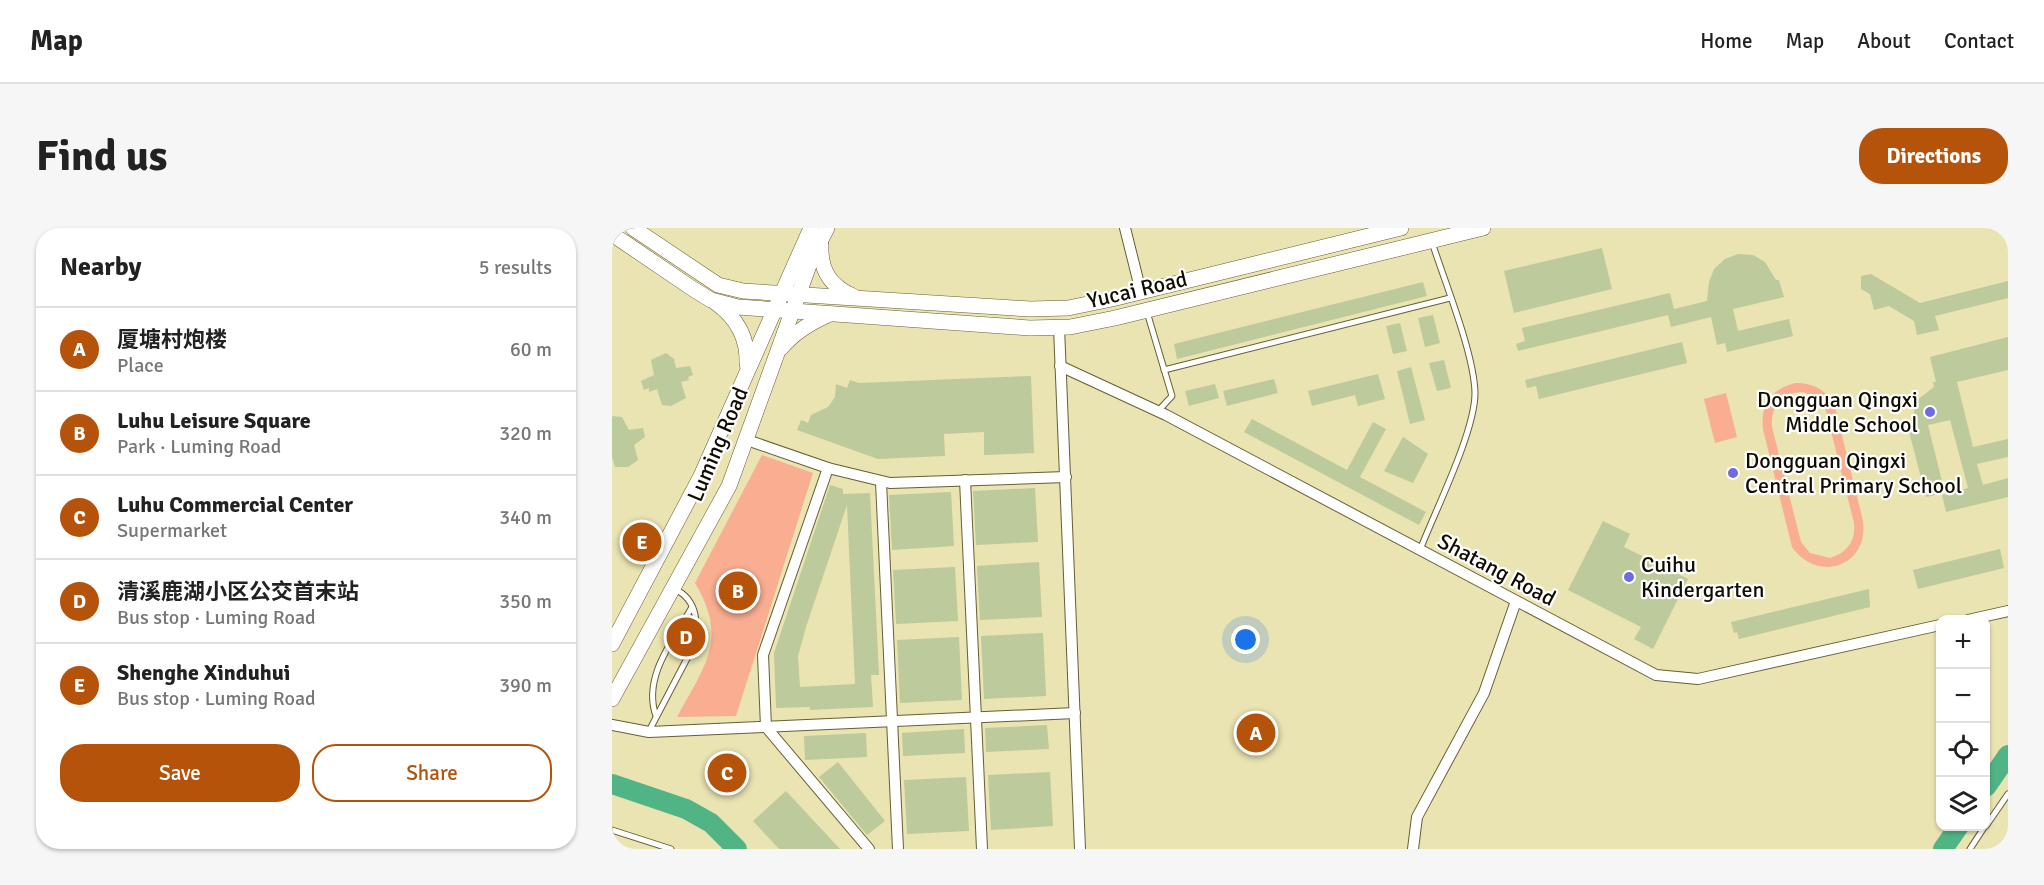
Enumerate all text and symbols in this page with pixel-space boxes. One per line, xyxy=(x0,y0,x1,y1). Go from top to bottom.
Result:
text: Map xyxy=(30,24,83,58)
text: Home xyxy=(1700,28,1753,54)
text: Map xyxy=(1786,28,1824,54)
text: About xyxy=(1857,28,1911,54)
text: Contact xyxy=(1944,28,2014,54)
button: Directions xyxy=(1859,128,2008,184)
text: Find us xyxy=(36,131,167,182)
text: Nearby xyxy=(60,251,141,283)
text: 5 results xyxy=(479,255,552,280)
street label: Yucai Road xyxy=(1085,265,1190,314)
text: 厦塘村炮楼 xyxy=(117,326,227,353)
text: A xyxy=(73,337,86,362)
text: 60 m xyxy=(510,337,552,362)
text: Place xyxy=(117,353,164,378)
street label: Luming Road xyxy=(681,383,754,506)
place label: Dongguan Qingxi Middle School xyxy=(1757,386,1918,438)
marker: Dongguan Qingxi Middle School xyxy=(1923,405,1937,419)
text: Luhu Leisure Square xyxy=(117,407,311,434)
text: B xyxy=(73,421,86,446)
text: 320 m xyxy=(499,421,552,446)
text: Park · Luming Road xyxy=(117,434,281,459)
place label: Dongguan Qingxi Central Primary School xyxy=(1745,447,1962,499)
marker: Dongguan Qingxi Central Primary School xyxy=(1726,466,1740,480)
text: Luhu Commercial Center xyxy=(117,491,353,518)
text: C xyxy=(73,505,86,530)
text: 340 m xyxy=(499,505,552,530)
text: Supermarket xyxy=(117,518,227,543)
pin: E xyxy=(622,520,662,564)
street label: Shatang Road xyxy=(1433,527,1560,612)
place label: Cuihu Kindergarten xyxy=(1641,551,1764,603)
pin: B xyxy=(718,568,758,614)
marker: Cuihu Kindergarten xyxy=(1622,570,1636,584)
text: 清溪鹿湖小区公交首末站 xyxy=(117,578,359,605)
text: D xyxy=(73,589,86,614)
text: 350 m xyxy=(499,589,552,614)
text: Bus stop · Luming Road xyxy=(117,605,316,630)
pin: D xyxy=(666,614,706,660)
map controls xyxy=(1936,615,1990,831)
button: + xyxy=(1936,615,1990,669)
your location xyxy=(1231,625,1260,654)
text: Shenghe Xinduhui xyxy=(117,659,290,686)
button: − xyxy=(1936,669,1990,723)
text: E xyxy=(74,673,85,698)
text: 390 m xyxy=(499,673,552,698)
text: Bus stop · Luming Road xyxy=(117,686,316,711)
pin: A xyxy=(1236,710,1276,756)
button: locate xyxy=(1936,723,1990,777)
button: Save xyxy=(60,744,300,802)
button: Share xyxy=(312,744,552,802)
pin: C xyxy=(708,750,746,796)
button: layers xyxy=(1936,777,1990,831)

